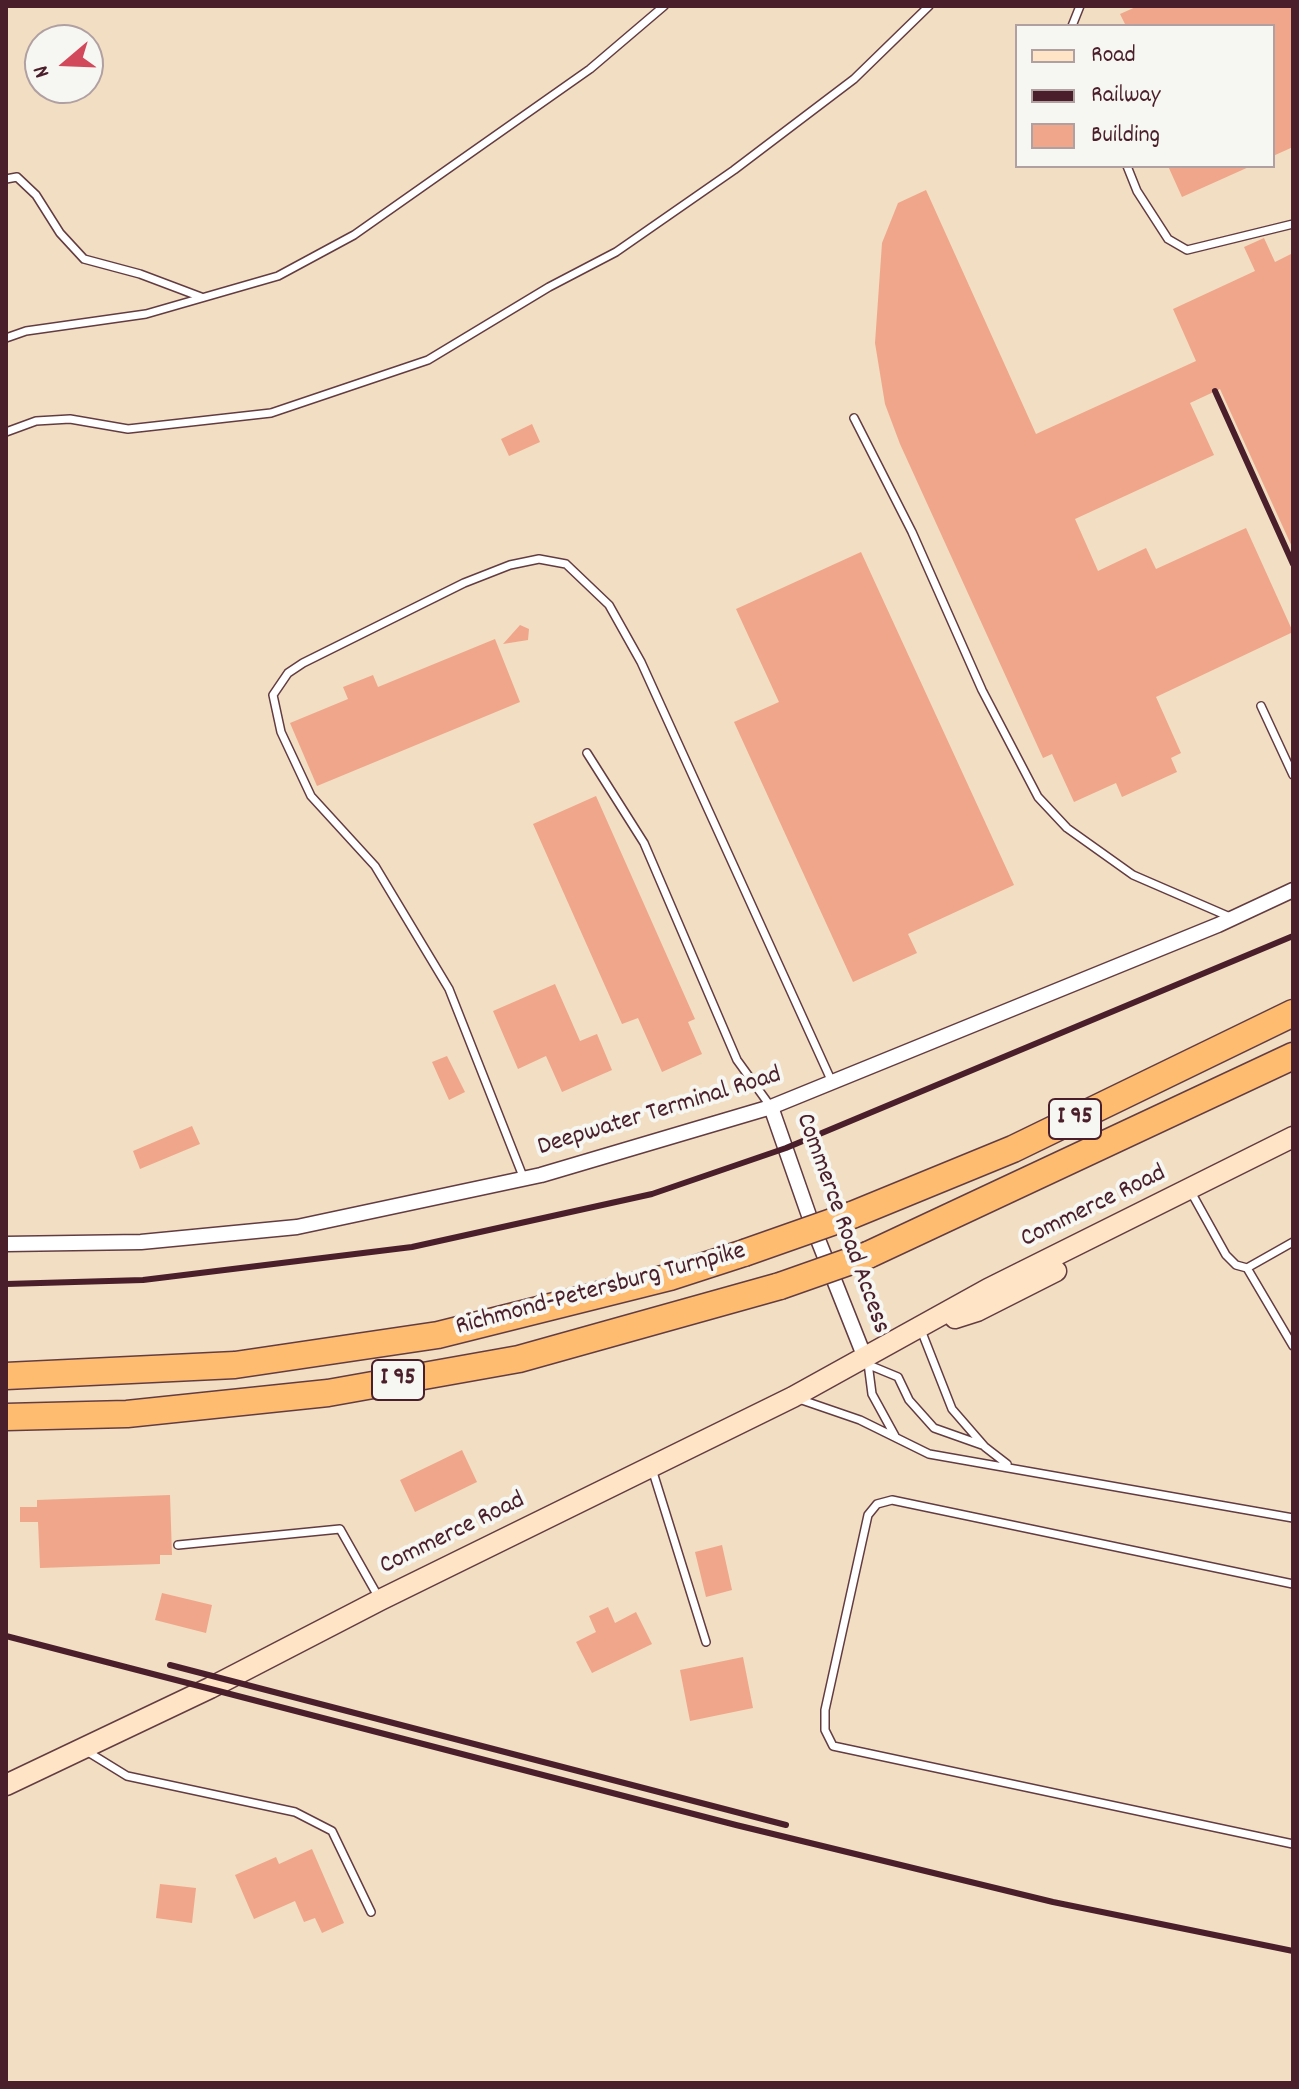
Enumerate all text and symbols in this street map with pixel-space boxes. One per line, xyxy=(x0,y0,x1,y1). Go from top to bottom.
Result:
north arrow xyxy=(24,24,104,104)
legend xyxy=(1015,24,1275,168)
text: Road xyxy=(1091,39,1136,73)
text: N xyxy=(26,61,59,82)
text: Railway xyxy=(1091,79,1160,113)
text: Building xyxy=(1091,119,1160,153)
street label: Deepwater Terminal Road xyxy=(535,1061,785,1165)
road number: I 95 xyxy=(1049,1099,1101,1139)
street label: Commerce Road Access xyxy=(787,1110,895,1338)
street label: Commerce Road xyxy=(1016,1159,1172,1257)
street label: Richmond-Petersburg Turnpike xyxy=(453,1237,749,1345)
road number: I 95 xyxy=(372,1360,424,1400)
street label: Commerce Road xyxy=(375,1486,531,1584)

